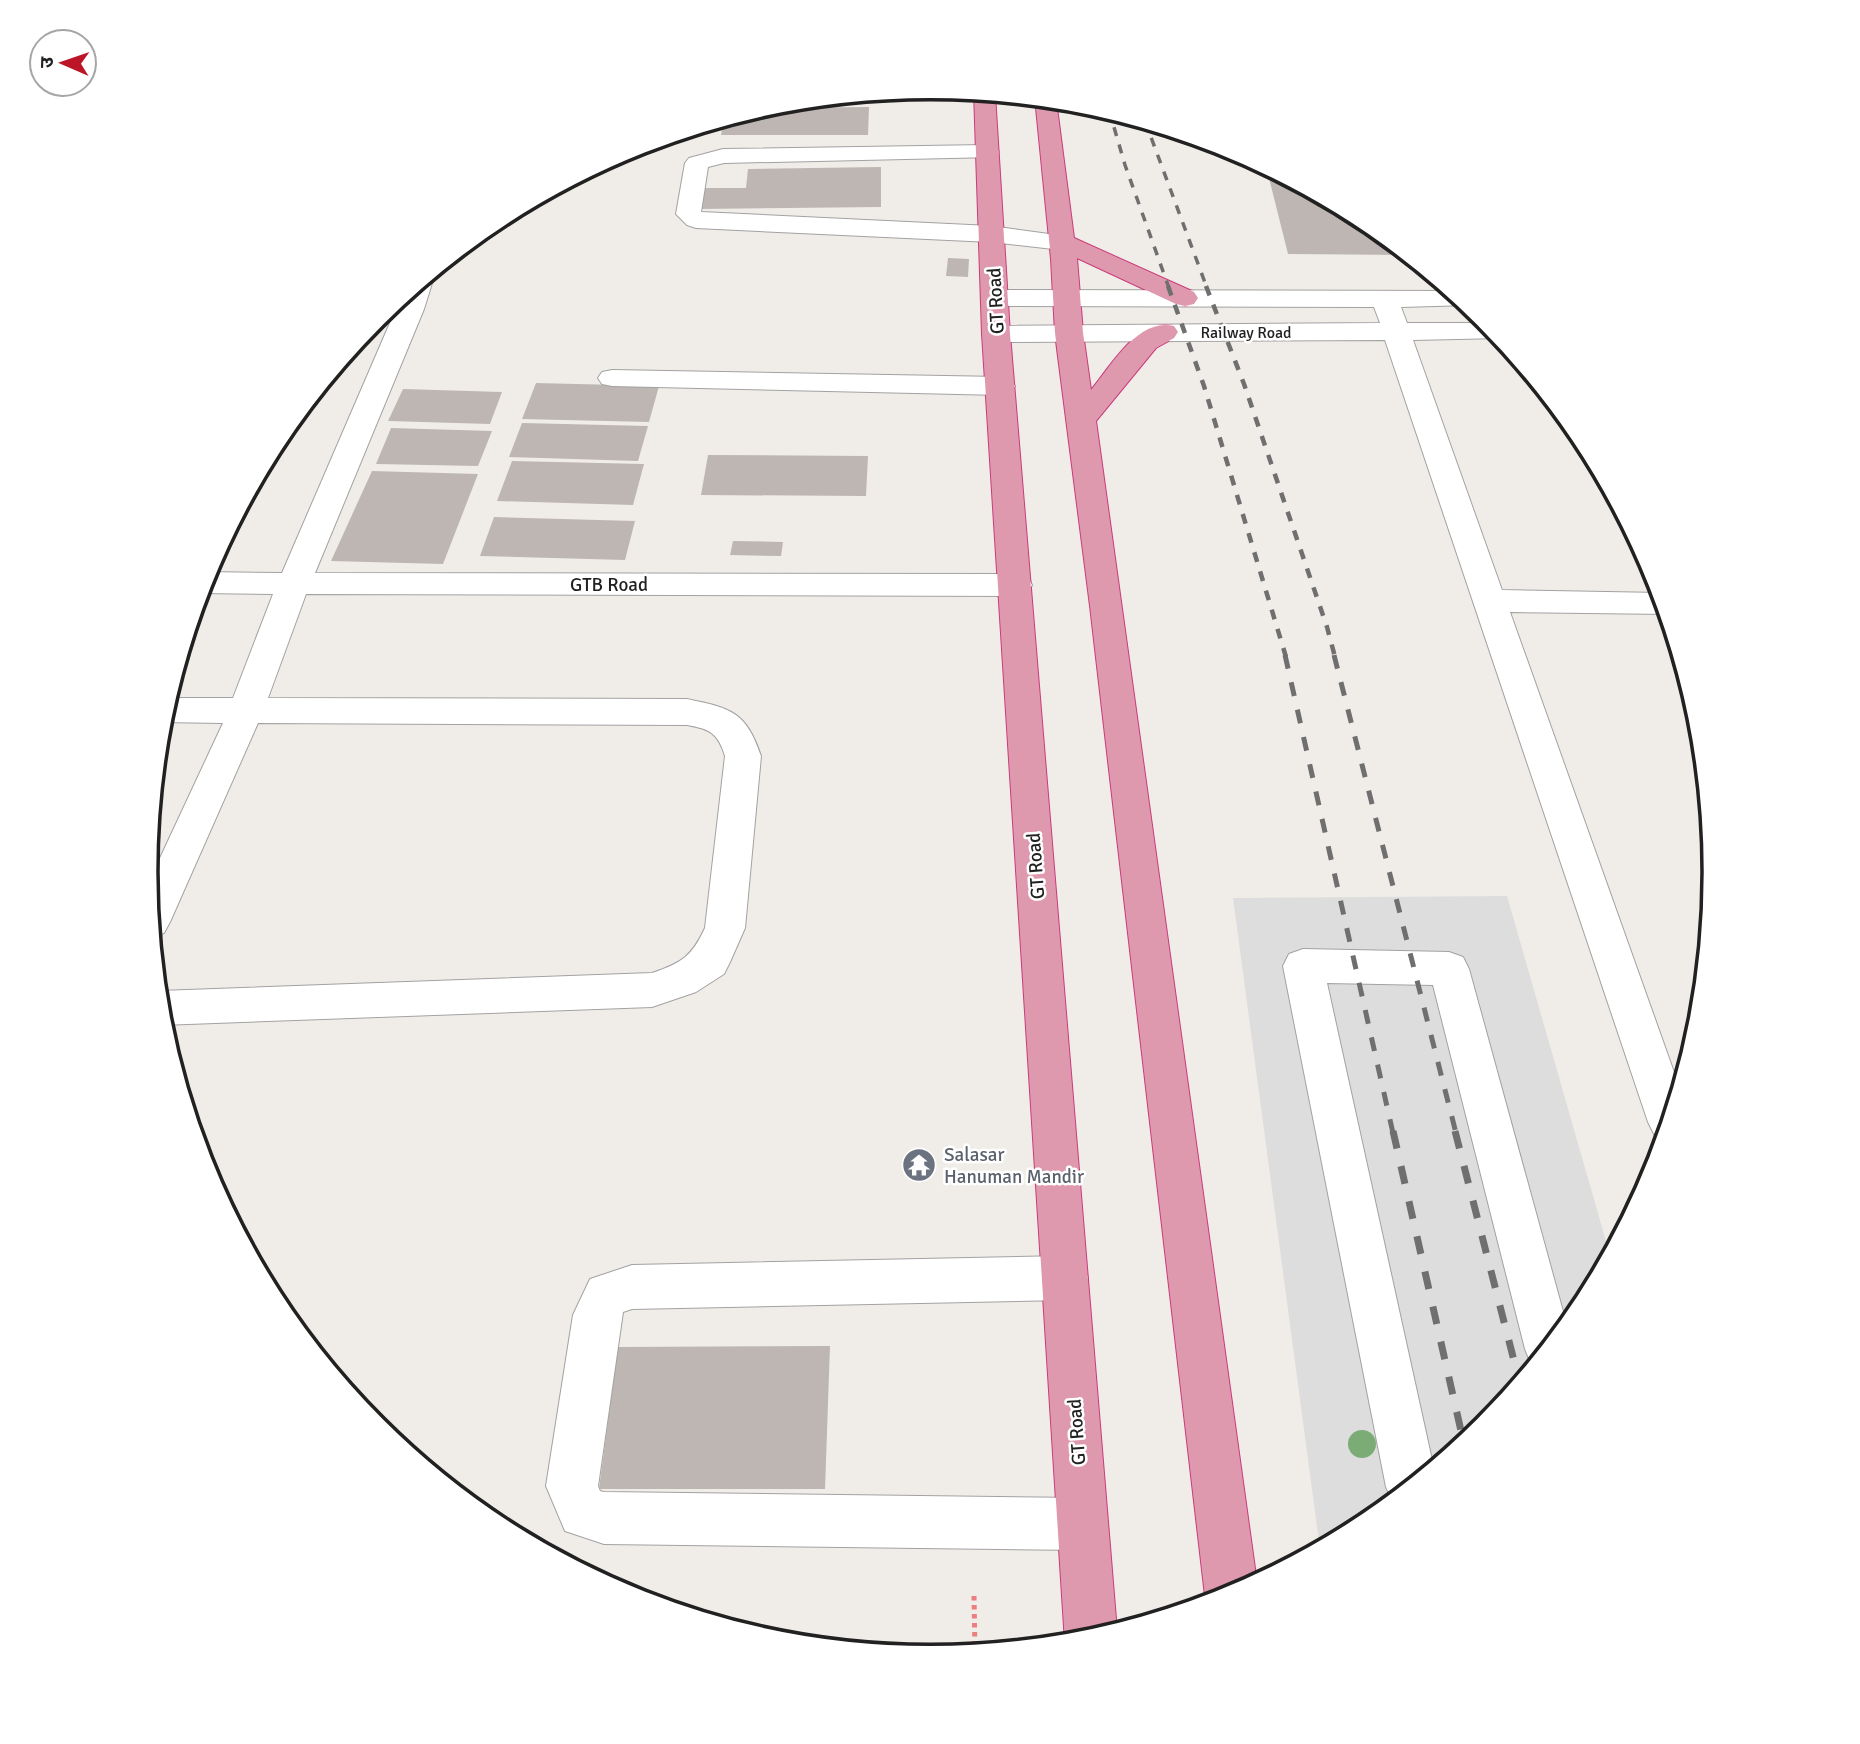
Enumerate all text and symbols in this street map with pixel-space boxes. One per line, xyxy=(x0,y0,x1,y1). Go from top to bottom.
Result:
north arrow xyxy=(28,28,98,98)
text: उ xyxy=(35,56,59,68)
street label: GT Road xyxy=(982,267,1010,335)
street label: Railway Road xyxy=(1200,323,1292,343)
street label: GTB Road xyxy=(570,573,648,597)
street label: GT Road xyxy=(1022,832,1050,900)
place label: Salasar Hanuman Mandir xyxy=(944,1143,1084,1189)
temple icon: Salasar Hanuman Mandir xyxy=(900,1146,938,1184)
street label: GT Road xyxy=(1063,1398,1091,1466)

